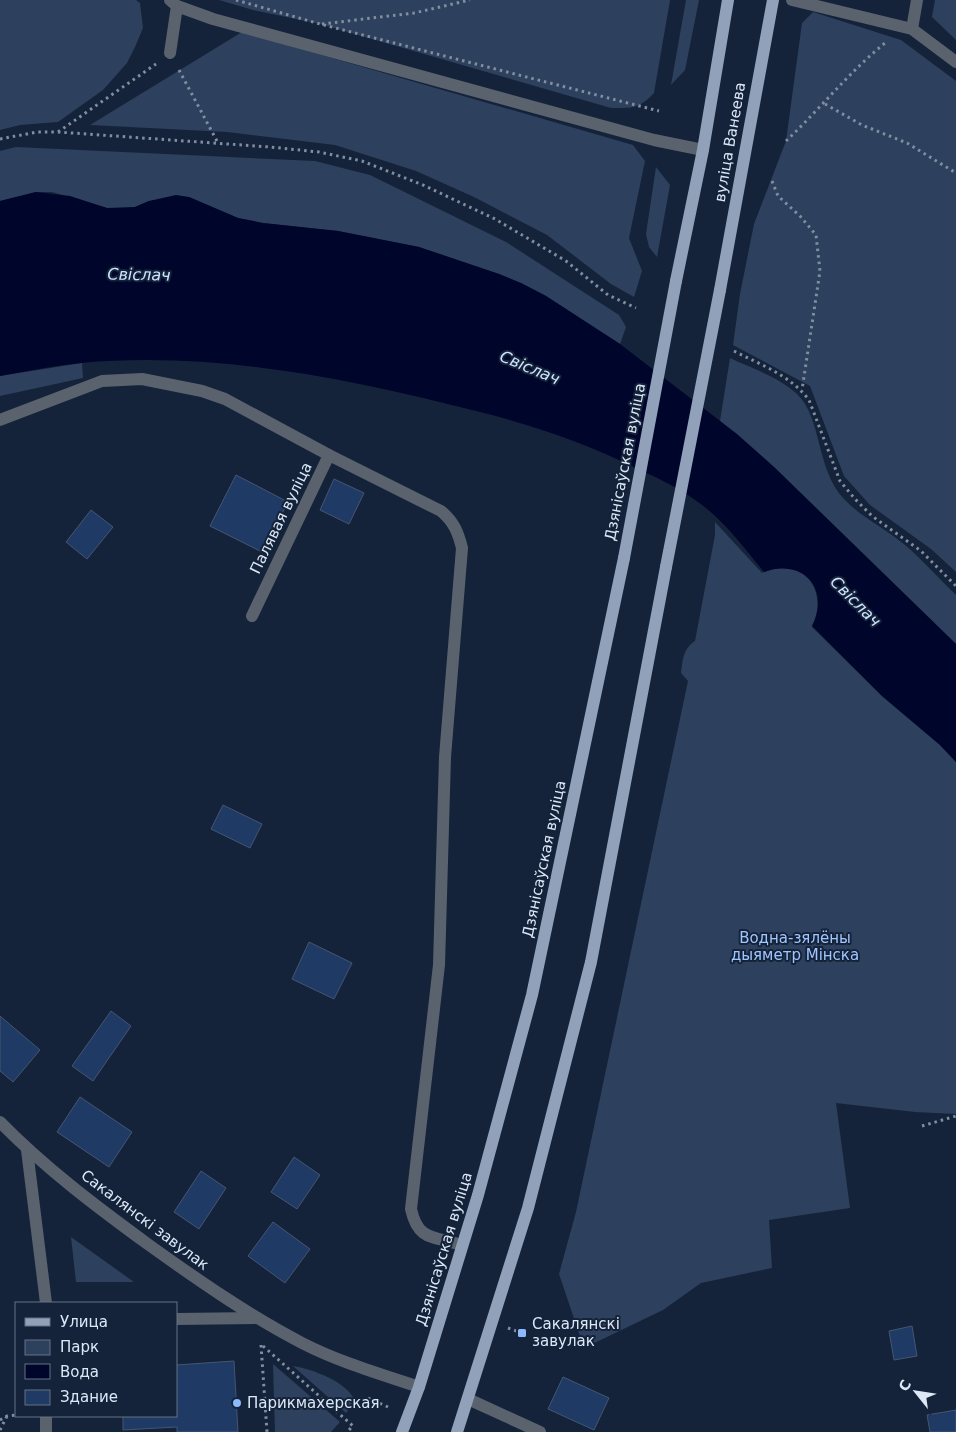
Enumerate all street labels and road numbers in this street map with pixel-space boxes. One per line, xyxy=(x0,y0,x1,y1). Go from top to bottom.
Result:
street label: вуліца Ванеева xyxy=(711,81,749,203)
street label: Дзянісаўская вуліца xyxy=(601,382,649,542)
street label: Палявая вуліца xyxy=(246,459,316,577)
street label: Дзянісаўская вуліца xyxy=(519,779,569,939)
street label: Сакалянскі завулак xyxy=(78,1166,212,1274)
street label: Дзянісаўская вуліца xyxy=(412,1170,476,1328)

